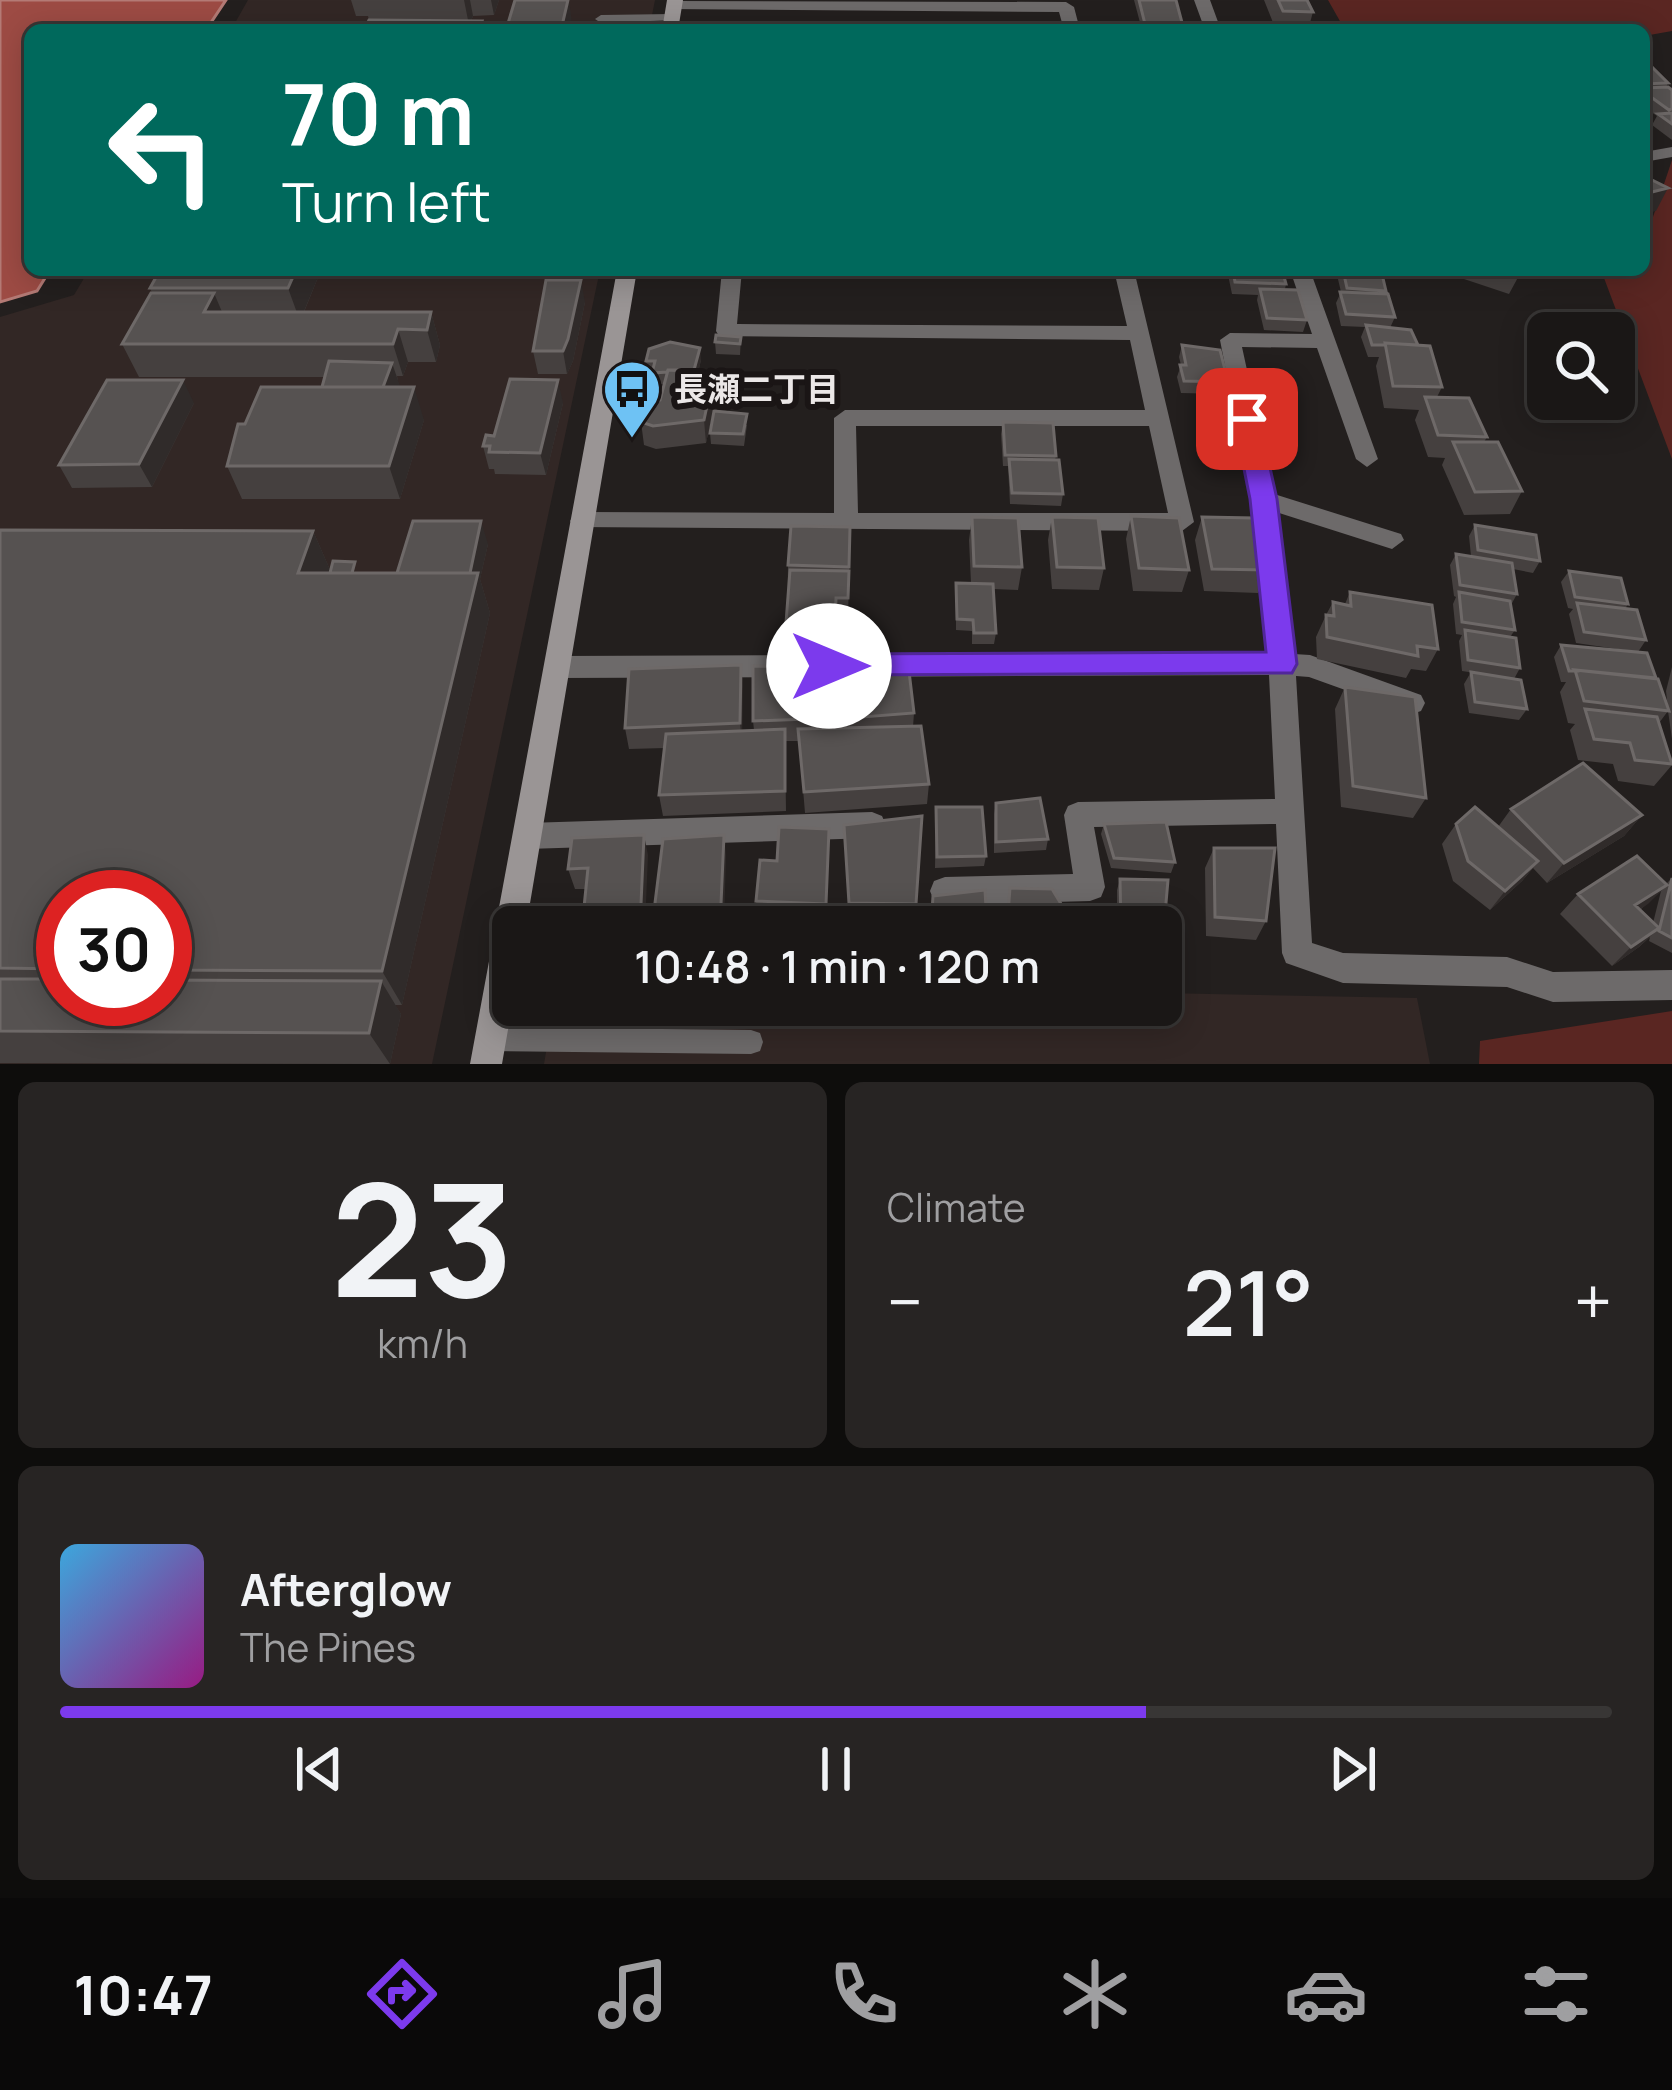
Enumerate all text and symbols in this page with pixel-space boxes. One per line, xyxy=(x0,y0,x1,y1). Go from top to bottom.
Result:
text: 70 m xyxy=(282,55,474,170)
icon: left xyxy=(84,72,240,228)
text: Turn left xyxy=(282,164,491,238)
map controls xyxy=(1527,312,1635,420)
button: search xyxy=(1527,312,1635,420)
bus stop icon: 長瀬二丁目 xyxy=(601,358,663,440)
place label: 長瀬二丁目 xyxy=(674,366,839,411)
pin xyxy=(1196,368,1298,470)
icon: arrive xyxy=(1214,386,1280,452)
position arrow xyxy=(766,603,892,729)
speed limit sign: 30 xyxy=(36,870,192,1026)
text: 10:48 · 1 min · 120 m xyxy=(634,935,1040,997)
text: 23 xyxy=(331,1131,514,1344)
text: Climate xyxy=(887,1180,1026,1234)
text: 21° xyxy=(1183,1240,1314,1363)
text: − xyxy=(887,1256,923,1346)
text: + xyxy=(1574,1256,1612,1346)
text: km/h xyxy=(377,1316,468,1370)
text: Afterglow xyxy=(240,1558,452,1620)
text: The Pines xyxy=(240,1620,416,1674)
icon: previous xyxy=(286,1736,352,1802)
icon: pause xyxy=(803,1736,869,1802)
icon: next xyxy=(1320,1736,1386,1802)
icon: directions xyxy=(360,1952,444,2036)
icon: music xyxy=(591,1952,675,2036)
icon: phone xyxy=(822,1952,906,2036)
icon: climate xyxy=(1053,1952,1137,2036)
icon: car xyxy=(1284,1952,1368,2036)
icon: filters xyxy=(1514,1952,1598,2036)
text: 10:47 xyxy=(73,1957,213,2031)

